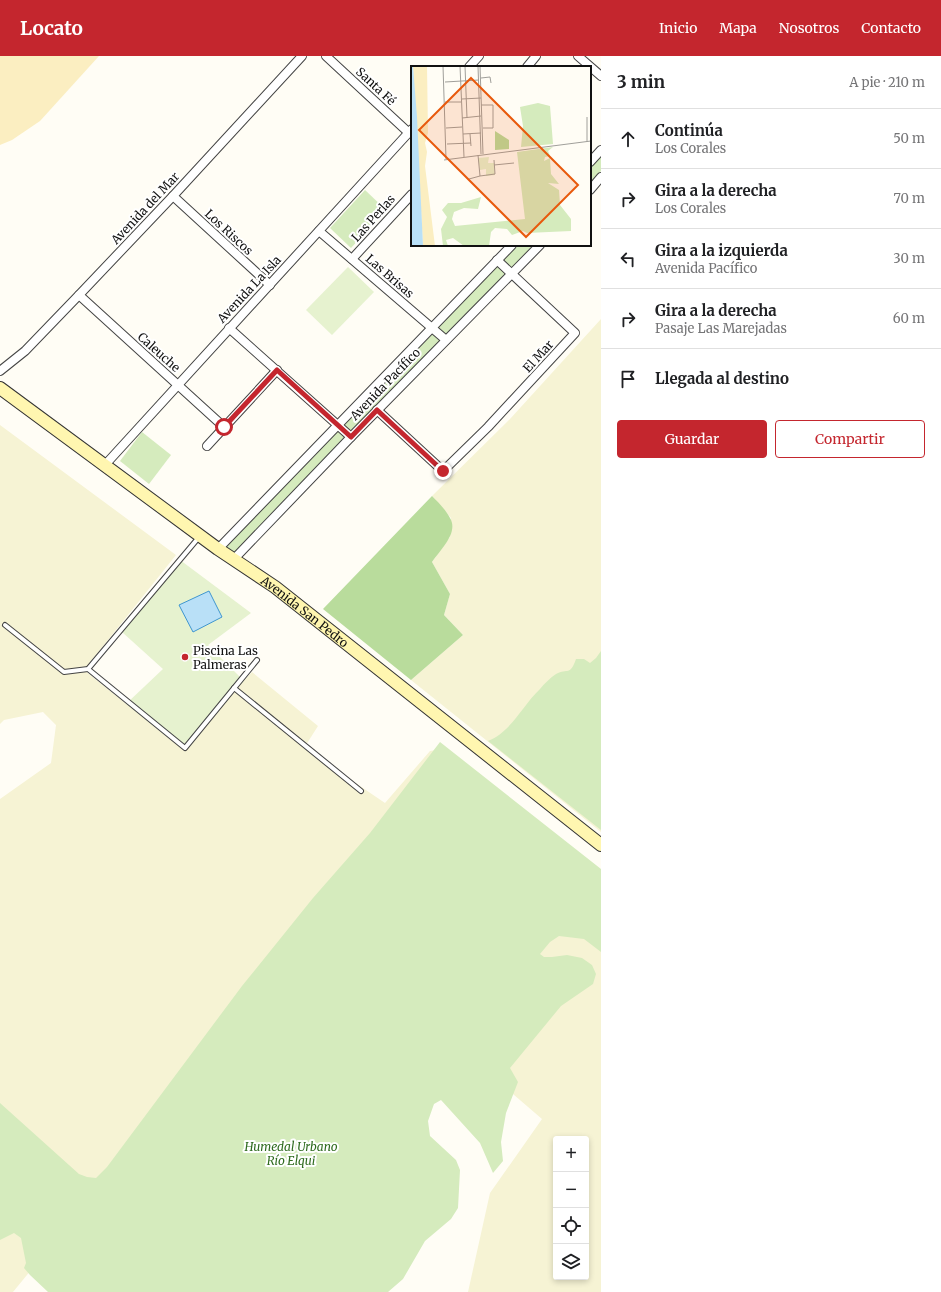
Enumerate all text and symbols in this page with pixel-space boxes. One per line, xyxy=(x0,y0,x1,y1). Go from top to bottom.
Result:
text: Locato xyxy=(20,16,83,40)
text: Inicio xyxy=(659,19,697,37)
text: Mapa xyxy=(719,19,757,37)
text: Nosotros xyxy=(779,19,839,37)
text: Contacto xyxy=(861,19,921,37)
street label: Santa Fé xyxy=(353,64,399,108)
inset map xyxy=(411,66,591,246)
text: 3 min xyxy=(617,71,665,93)
text: A pie · 210 m xyxy=(849,74,925,91)
text: Continúa xyxy=(655,121,723,140)
icon: ahead xyxy=(617,128,639,150)
text: 50 m xyxy=(893,130,925,147)
text: Los Corales xyxy=(655,140,726,157)
street label: Avenida del Mar xyxy=(107,168,183,248)
text: Gira a la derecha xyxy=(655,181,777,200)
icon: right xyxy=(617,188,639,210)
text: 70 m xyxy=(894,190,925,207)
street label: Las Perlas xyxy=(348,191,398,245)
text: Los Corales xyxy=(655,200,726,217)
street label: Los Riscos xyxy=(202,206,256,258)
text: Gira a la izquierda xyxy=(655,241,788,260)
icon: left xyxy=(617,248,639,270)
text: 30 m xyxy=(893,250,925,267)
street label: Las Brisas xyxy=(363,251,417,301)
street label: Avenida La Isla xyxy=(213,252,284,326)
text: Avenida Pacífico xyxy=(655,260,757,277)
text: Gira a la derecha xyxy=(655,301,777,320)
icon: right xyxy=(617,308,639,330)
text: 60 m xyxy=(893,310,925,327)
text: Pasaje Las Marejadas xyxy=(655,320,787,337)
street label: Caleuche xyxy=(135,329,183,375)
street label: El Mar xyxy=(520,336,557,375)
street label: Avenida Pacífico xyxy=(346,345,423,424)
icon: arrive xyxy=(617,368,639,390)
text: Llegada al destino xyxy=(655,369,789,388)
route start xyxy=(215,418,233,436)
button: Guardar xyxy=(617,420,767,458)
button: Compartir xyxy=(775,420,925,458)
route end xyxy=(434,462,452,480)
street label: Avenida San Pedro xyxy=(257,572,352,650)
place label: Piscina Las Palmeras xyxy=(193,643,258,672)
marker: Piscina Las Palmeras xyxy=(180,652,190,662)
map controls xyxy=(553,1136,589,1280)
button: + xyxy=(553,1136,589,1172)
park label: Humedal Urbano Río Elqui xyxy=(243,1139,338,1168)
button: − xyxy=(553,1172,589,1208)
button: locate xyxy=(553,1208,589,1244)
button: layers xyxy=(553,1244,589,1280)

